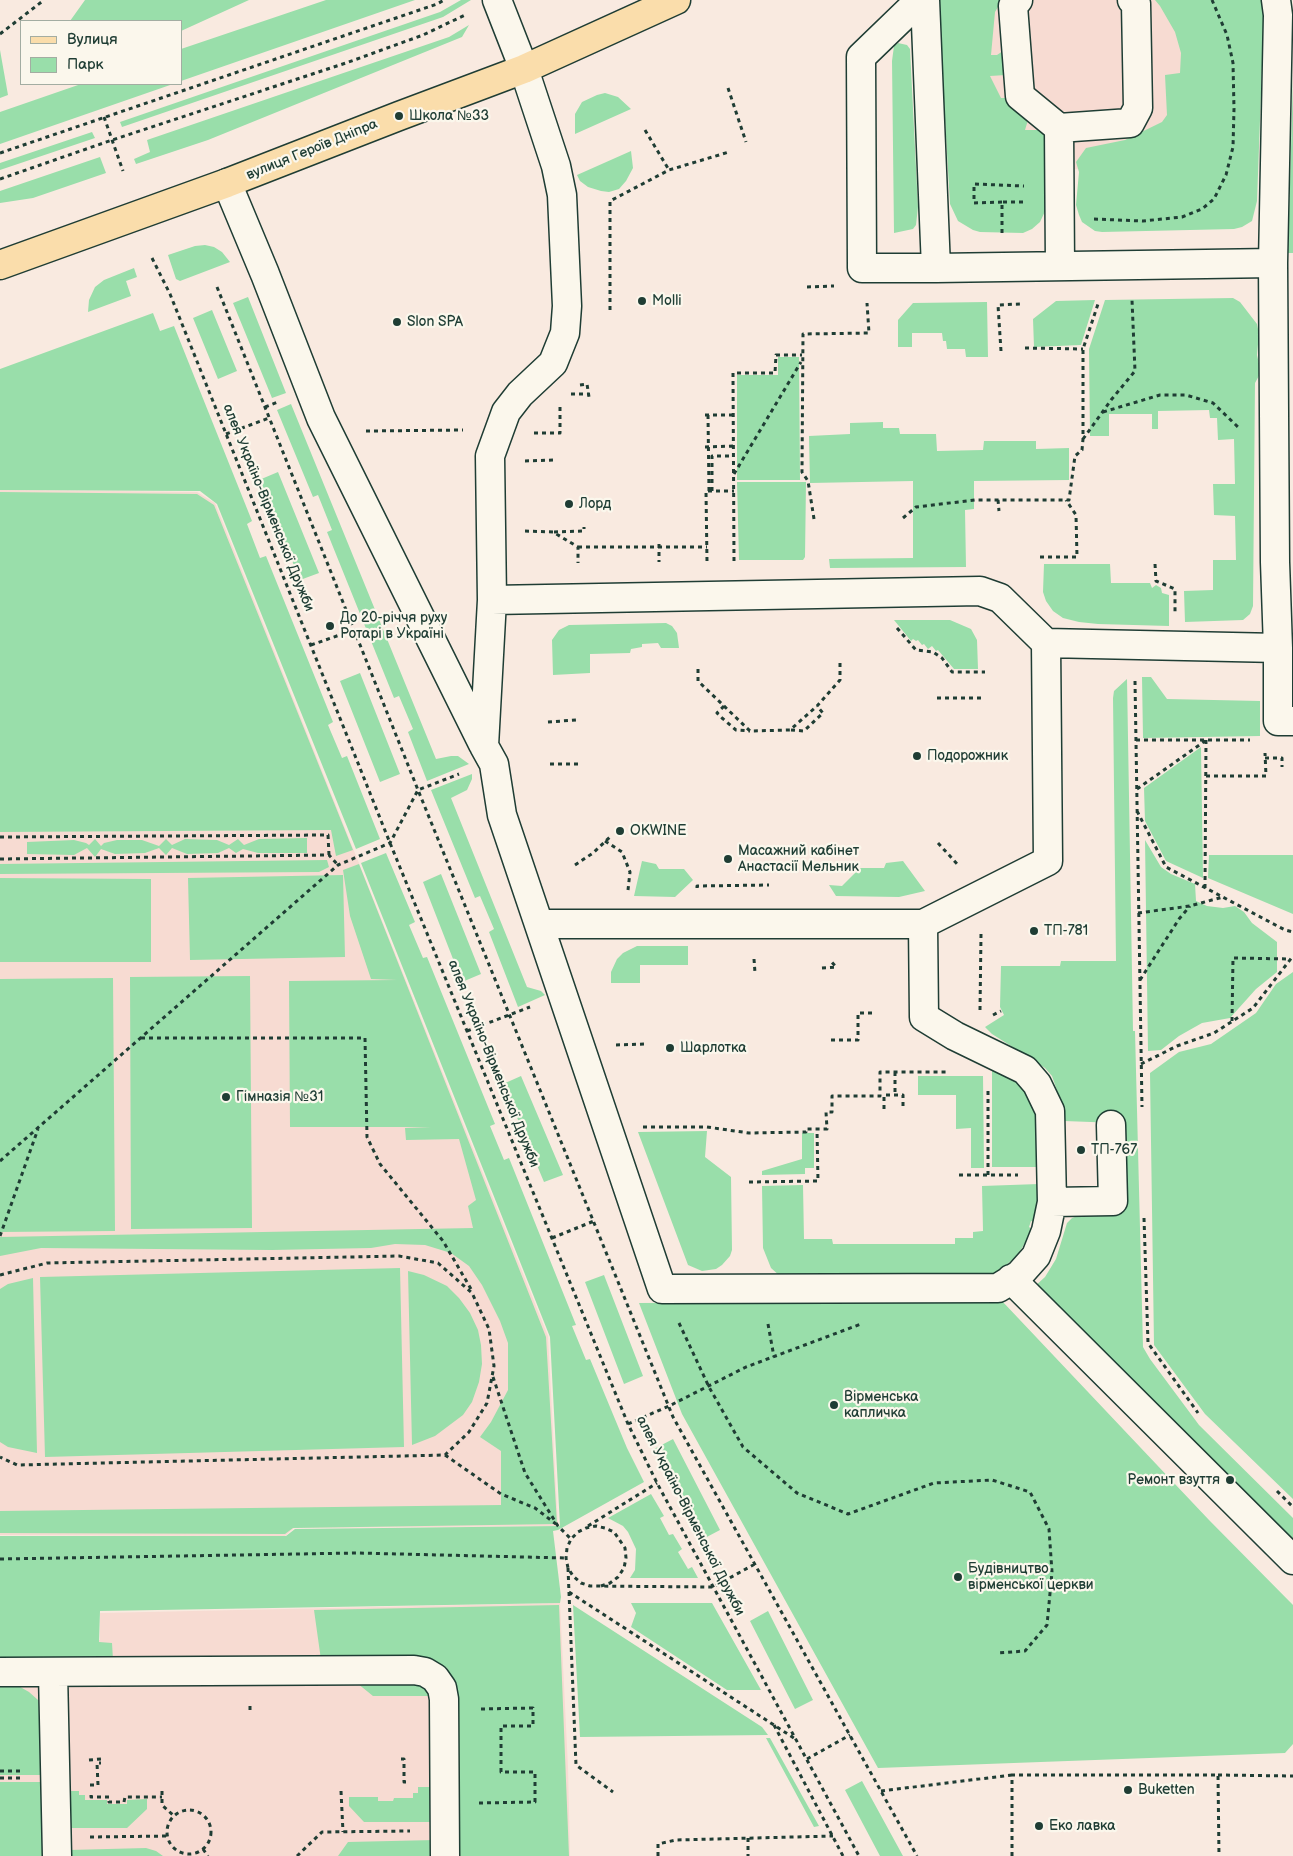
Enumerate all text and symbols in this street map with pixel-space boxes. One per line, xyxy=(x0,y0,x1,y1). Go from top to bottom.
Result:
legend xyxy=(20,20,182,85)
text: Вулиця xyxy=(67,30,118,49)
text: Парк xyxy=(67,55,104,74)
place label: Школа №33 xyxy=(409,108,489,124)
marker: Школа №33 xyxy=(393,110,405,122)
street label: вулиця Героїв Дніпра xyxy=(244,116,380,184)
place label: Molli xyxy=(652,293,682,309)
marker: Molli xyxy=(636,295,648,307)
place label: Slon SPA xyxy=(407,314,463,330)
marker: Slon SPA xyxy=(391,316,403,328)
street label: алея Україно-Вірменської Дружби xyxy=(219,402,317,614)
place label: Лорд xyxy=(579,496,611,512)
marker: Лорд xyxy=(563,498,575,510)
place label: До 20-річчя руху Ротарі в Україні xyxy=(340,610,447,642)
marker: До 20-річчя руху Ротарі в Україні xyxy=(324,620,336,632)
place label: Подорожник xyxy=(927,748,1008,764)
marker: Подорожник xyxy=(911,750,923,762)
place label: OKWINE xyxy=(630,823,687,839)
marker: OKWINE xyxy=(614,825,626,837)
place label: Масажний кабінет Анастасії Мельник xyxy=(738,843,859,876)
marker: Масажний кабінет Анастасії Мельник xyxy=(722,853,734,865)
place label: ТП-781 xyxy=(1044,923,1088,939)
marker: ТП-781 xyxy=(1028,925,1040,937)
street label: алея Україно-Вірменської Дружби xyxy=(444,958,542,1170)
place label: Шарлотка xyxy=(680,1040,747,1056)
marker: Шарлотка xyxy=(664,1042,676,1054)
place label: Гімназія №31 xyxy=(236,1089,323,1105)
marker: Гімназія №31 xyxy=(220,1091,232,1103)
place label: ТП-767 xyxy=(1091,1142,1137,1158)
marker: ТП-767 xyxy=(1075,1144,1087,1156)
place label: Вірменська капличка xyxy=(844,1389,918,1421)
marker: Вірменська капличка xyxy=(828,1399,840,1411)
street label: алея Україно-Вірменської Дружби xyxy=(632,1413,748,1619)
place label: Ремонт взуття xyxy=(1127,1472,1220,1488)
marker: Ремонт взуття xyxy=(1224,1474,1236,1486)
place label: Будівництво вірменської церкви xyxy=(968,1561,1094,1594)
marker: Будівництво вірменської церкви xyxy=(952,1571,964,1583)
place label: Buketten xyxy=(1138,1782,1195,1798)
marker: Buketten xyxy=(1122,1784,1134,1796)
place label: Еко лавка xyxy=(1049,1818,1115,1834)
marker: Еко лавка xyxy=(1033,1820,1045,1832)

